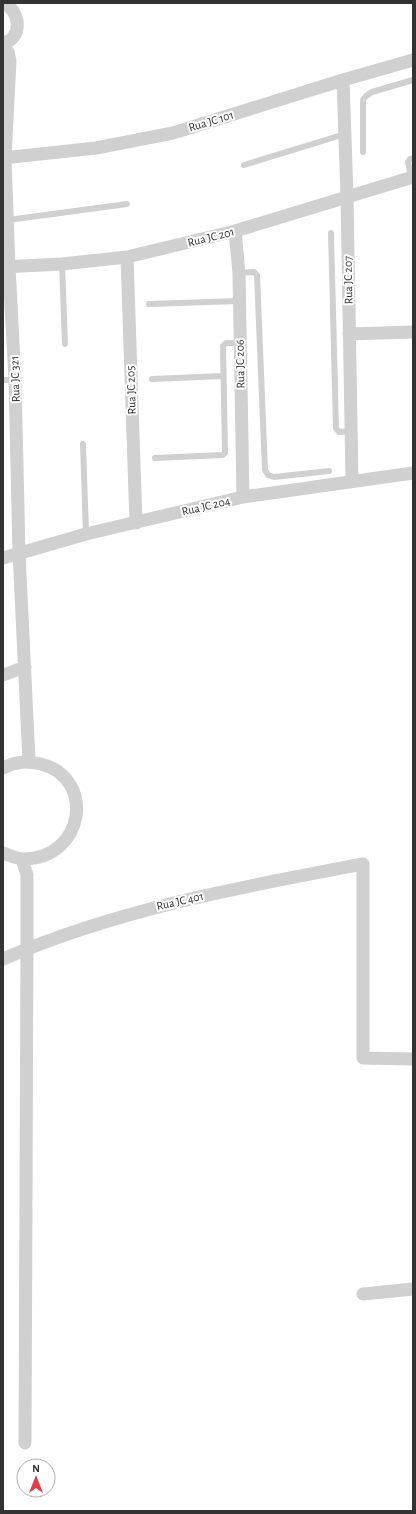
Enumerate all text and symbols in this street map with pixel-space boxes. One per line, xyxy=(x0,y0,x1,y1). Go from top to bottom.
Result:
street label: Rua JC 101 xyxy=(187,108,235,134)
street label: Rua JC 201 xyxy=(186,225,236,249)
street label: Rua JC 207 xyxy=(342,256,354,304)
street label: Rua JC 206 xyxy=(234,339,246,389)
street label: Rua JC 321 xyxy=(8,356,22,402)
street label: Rua JC 205 xyxy=(124,365,138,415)
street label: Rua JC 204 xyxy=(181,495,232,517)
street label: Rua JC 401 xyxy=(155,890,205,912)
north arrow xyxy=(16,1458,56,1498)
text: N xyxy=(32,1463,40,1474)

